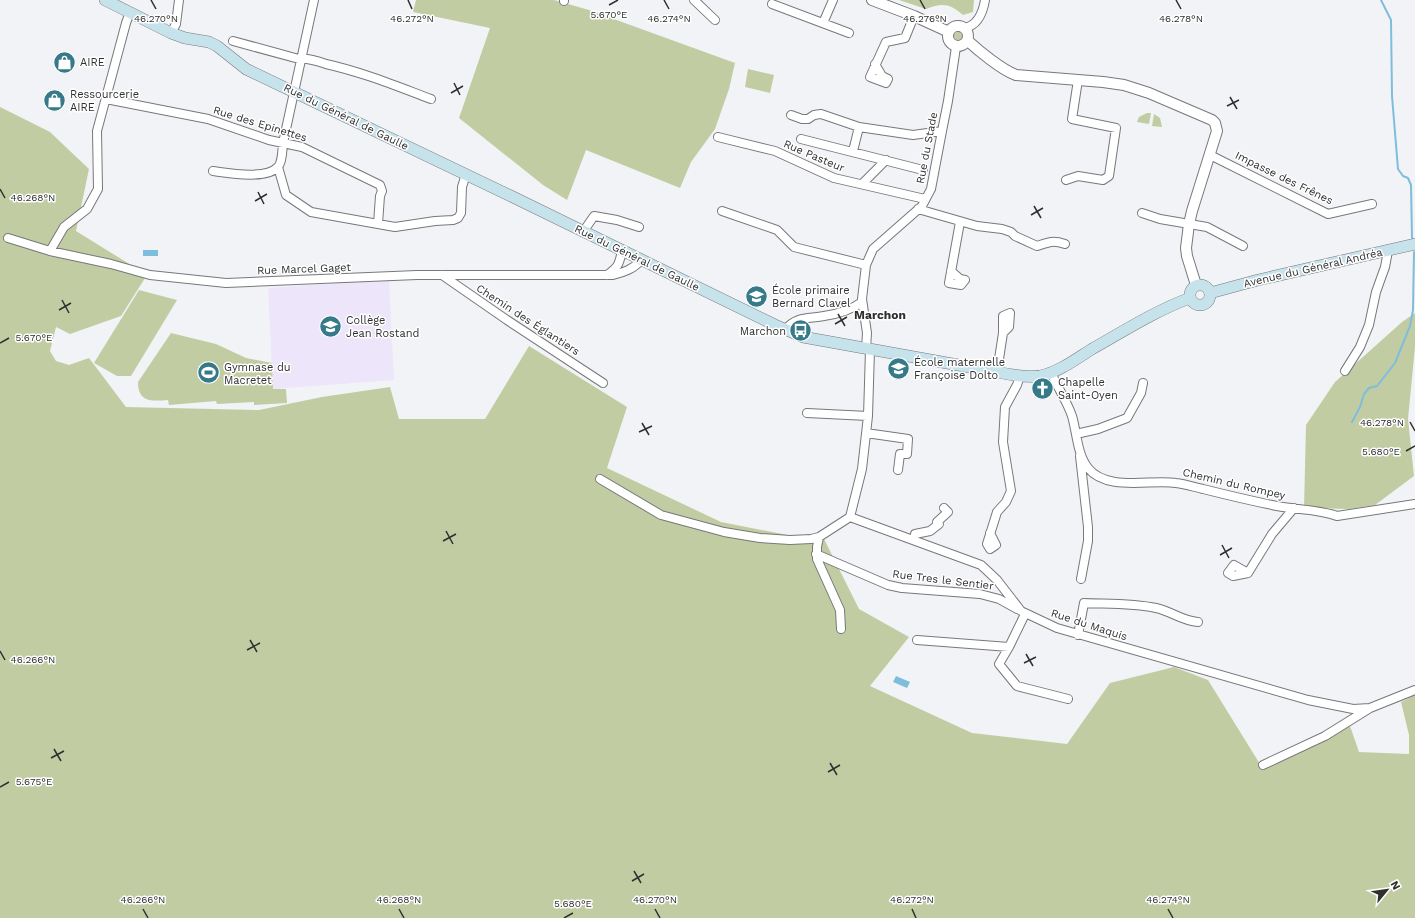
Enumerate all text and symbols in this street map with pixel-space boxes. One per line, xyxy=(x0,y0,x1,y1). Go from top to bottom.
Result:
text: 5.670°E xyxy=(591,9,627,20)
text: 46.270°N xyxy=(134,13,178,24)
text: 46.272°N xyxy=(390,13,434,24)
text: 46.274°N xyxy=(647,13,691,24)
text: 46.276°N xyxy=(903,13,947,24)
text: 46.278°N xyxy=(1159,13,1203,24)
shop icon: AIRE xyxy=(51,49,77,75)
place label: AIRE xyxy=(80,56,105,69)
street label: Rue du Général de Gaulle xyxy=(281,81,411,153)
shop icon: Ressourcerie AIRE xyxy=(41,87,67,113)
place label: Ressourcerie AIRE xyxy=(70,88,139,114)
street label: Rue des Epinettes xyxy=(212,104,309,145)
street label: Rue du Stade xyxy=(914,111,940,185)
street label: Rue Pasteur xyxy=(782,137,847,175)
street label: Impasse des Frênes xyxy=(1233,149,1335,207)
text: 46.268°N xyxy=(11,192,55,203)
street label: Rue du Général de Gaulle xyxy=(572,222,702,294)
street label: Avenue du Général Andréa xyxy=(1242,246,1384,290)
street label: Rue Marcel Gaget xyxy=(257,261,352,277)
street label: Chemin des Églantiers xyxy=(474,281,583,358)
school or university icon: École primaire Bernard Clavel xyxy=(743,283,769,309)
place label: École primaire Bernard Clavel xyxy=(772,283,851,310)
district label: Marchon xyxy=(854,308,906,322)
school or university icon: Collège Jean Rostand xyxy=(318,313,344,339)
place label: Collège Jean Rostand xyxy=(346,314,419,340)
bus stop icon: Marchon xyxy=(788,318,814,344)
place label: Marchon xyxy=(740,325,786,338)
text: 5.670°E xyxy=(16,332,52,343)
school or university icon: École maternelle Françoise Dolto xyxy=(886,355,912,381)
place label: École maternelle Françoise Dolto xyxy=(914,355,1005,382)
sports icon: Gymnase du Macretet xyxy=(195,360,221,386)
place label: Gymnase du Macretet xyxy=(224,361,291,387)
church icon: Chapelle Saint-Oyen xyxy=(1030,375,1056,401)
place label: Chapelle Saint-Oyen xyxy=(1058,376,1118,402)
text: 46.278°N xyxy=(1360,417,1404,428)
text: 5.680°E xyxy=(1362,446,1400,457)
street label: Chemin du Rompey xyxy=(1181,466,1287,502)
street label: Rue Tres le Sentier xyxy=(892,567,995,593)
street label: Rue du Maquis xyxy=(1049,607,1129,644)
text: 46.266°N xyxy=(11,654,55,665)
text: 5.675°E xyxy=(16,776,52,787)
north arrow xyxy=(1367,870,1407,910)
text: N xyxy=(1388,879,1403,892)
text: 46.266°N xyxy=(121,894,165,905)
text: 46.268°N xyxy=(377,894,421,905)
text: 46.270°N xyxy=(633,894,677,905)
text: 46.272°N xyxy=(890,894,934,905)
text: 46.274°N xyxy=(1146,894,1190,905)
text: 5.680°E xyxy=(554,898,592,909)

